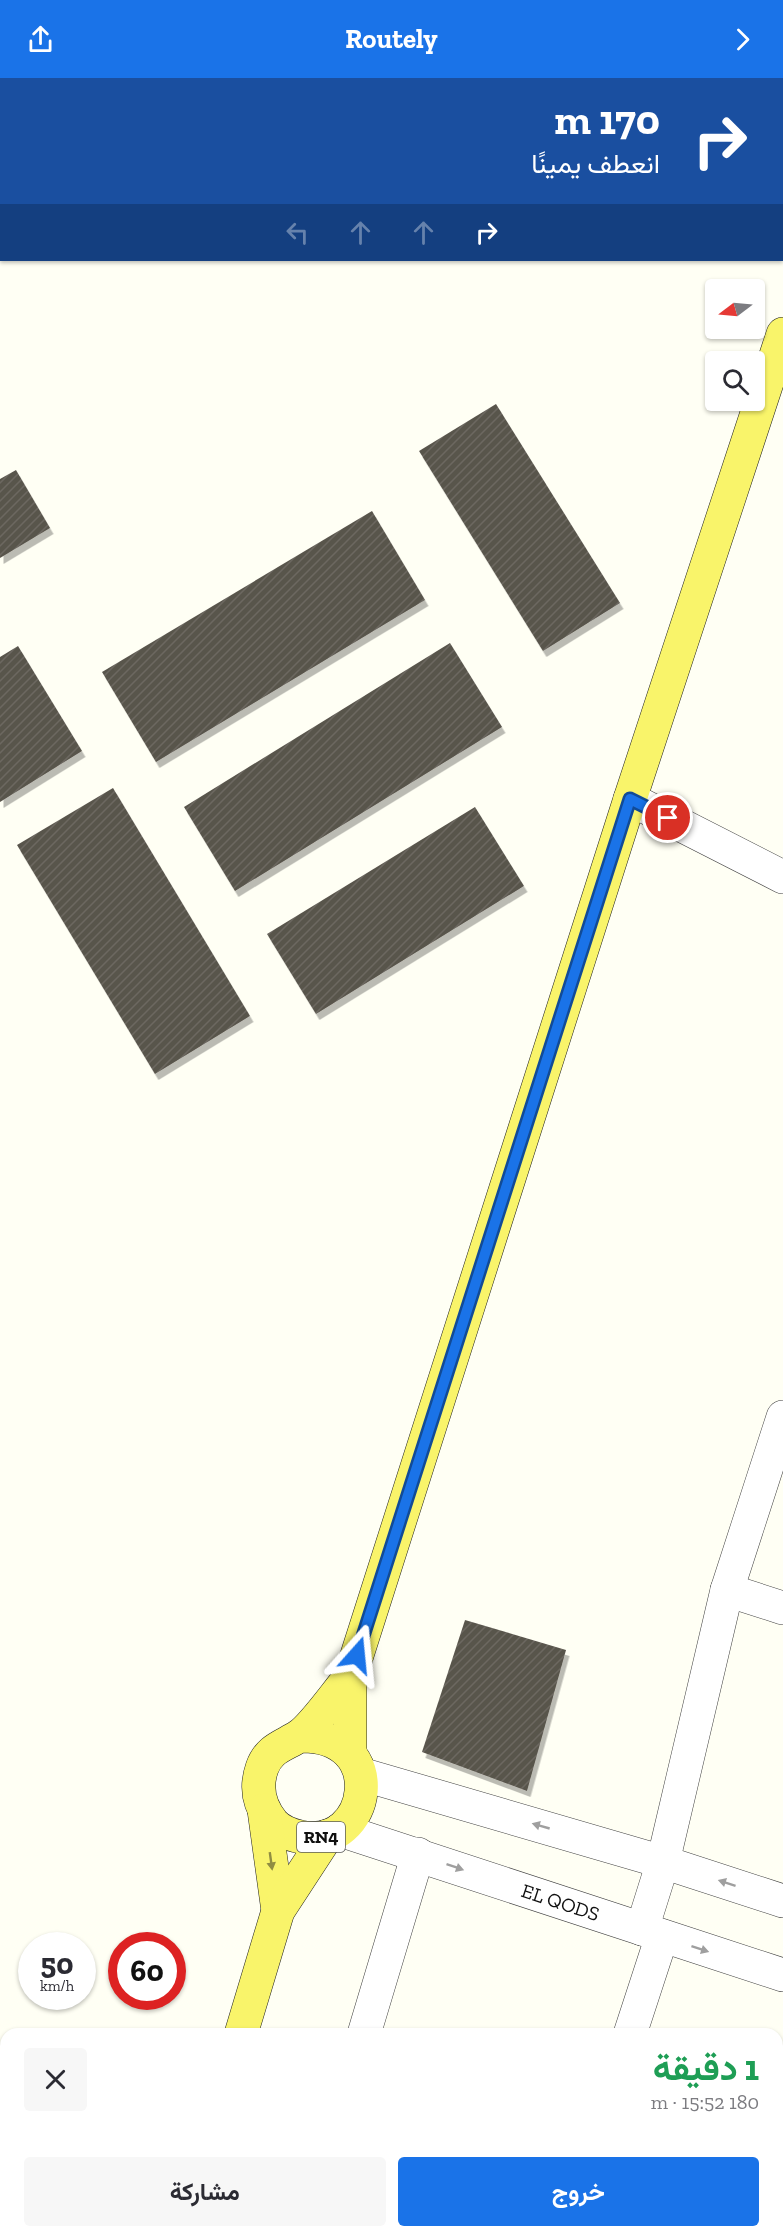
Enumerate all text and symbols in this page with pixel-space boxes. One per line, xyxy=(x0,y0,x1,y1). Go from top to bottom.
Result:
icon: share xyxy=(24,23,57,56)
text: Routely xyxy=(345,23,438,55)
icon: forward xyxy=(726,23,759,56)
text: 170 m xyxy=(554,94,660,145)
icon: right xyxy=(681,102,759,180)
text: انعطف يمينًا xyxy=(531,148,660,180)
icon: left xyxy=(281,216,314,249)
icon: ahead xyxy=(344,216,377,249)
icon: ahead xyxy=(407,216,440,249)
icon: right xyxy=(470,216,503,249)
north arrow xyxy=(705,279,765,339)
map controls xyxy=(705,279,765,411)
button: search xyxy=(705,351,765,411)
pin xyxy=(642,792,693,843)
icon: arrive xyxy=(651,801,684,834)
position arrow xyxy=(325,1623,389,1687)
one-way arrow xyxy=(532,1821,550,1830)
road number: RN4 xyxy=(297,1822,345,1852)
one-way arrow xyxy=(266,1851,275,1870)
one-way arrow xyxy=(446,1862,464,1872)
street label: EL QODS xyxy=(518,1878,603,1926)
one-way arrow xyxy=(718,1878,736,1887)
speed limit sign: 60 xyxy=(108,1932,186,2010)
one-way arrow xyxy=(691,1944,709,1954)
text: 50 xyxy=(41,1946,73,1982)
text: km/h xyxy=(40,1977,74,1995)
text: 1 دقيقة xyxy=(653,2046,759,2089)
button: close xyxy=(24,2048,87,2111)
text: 180 m · 15:52 xyxy=(651,2090,759,2114)
button: مشاركة xyxy=(24,2157,386,2226)
button: خروج xyxy=(398,2157,759,2226)

